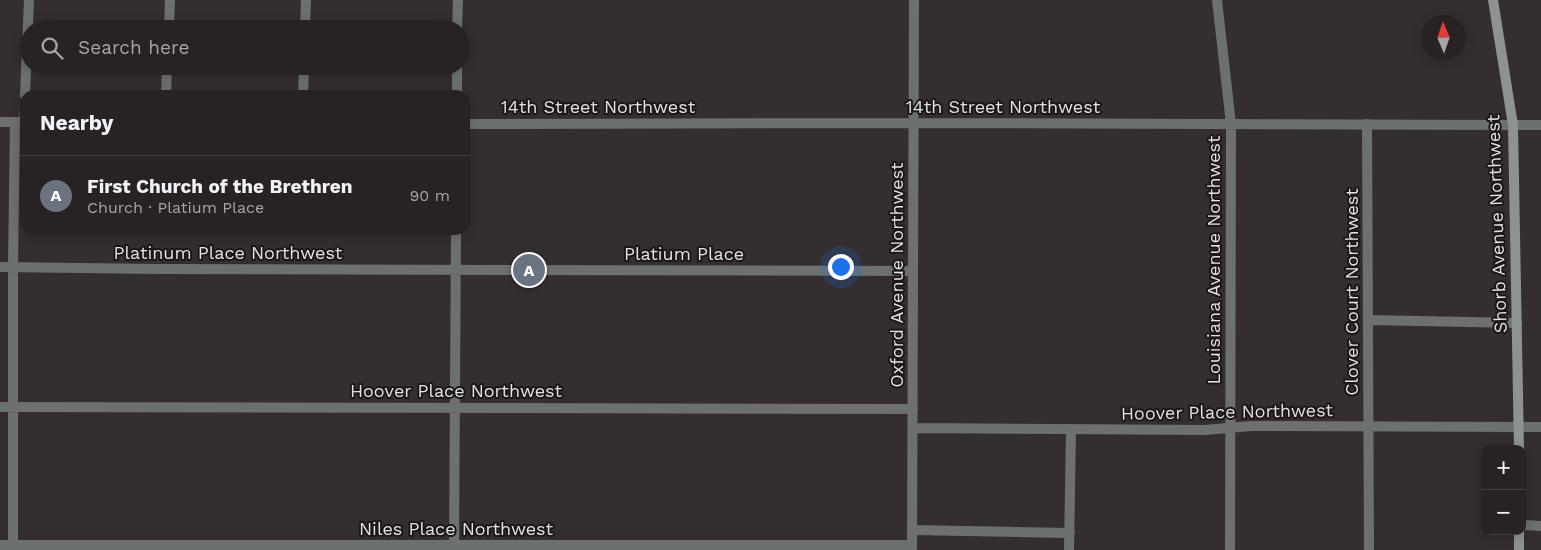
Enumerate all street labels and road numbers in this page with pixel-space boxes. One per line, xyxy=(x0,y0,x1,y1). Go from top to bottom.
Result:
street label: 14th Street Northwest xyxy=(501,96,696,117)
street label: 14th Street Northwest xyxy=(906,96,1101,117)
street label: Shorb Avenue Northwest xyxy=(1482,114,1511,334)
street label: Louisiana Avenue Northwest xyxy=(1203,135,1224,385)
street label: Oxford Avenue Northwest xyxy=(886,162,907,388)
street label: Clover Court Northwest xyxy=(1341,188,1362,396)
street label: Platinum Place Northwest xyxy=(114,242,343,263)
street label: Platium Place xyxy=(624,243,744,264)
street label: Hoover Place Northwest xyxy=(350,380,563,401)
street label: Hoover Place Northwest xyxy=(1121,399,1334,424)
street label: Niles Place Northwest xyxy=(359,518,554,539)

